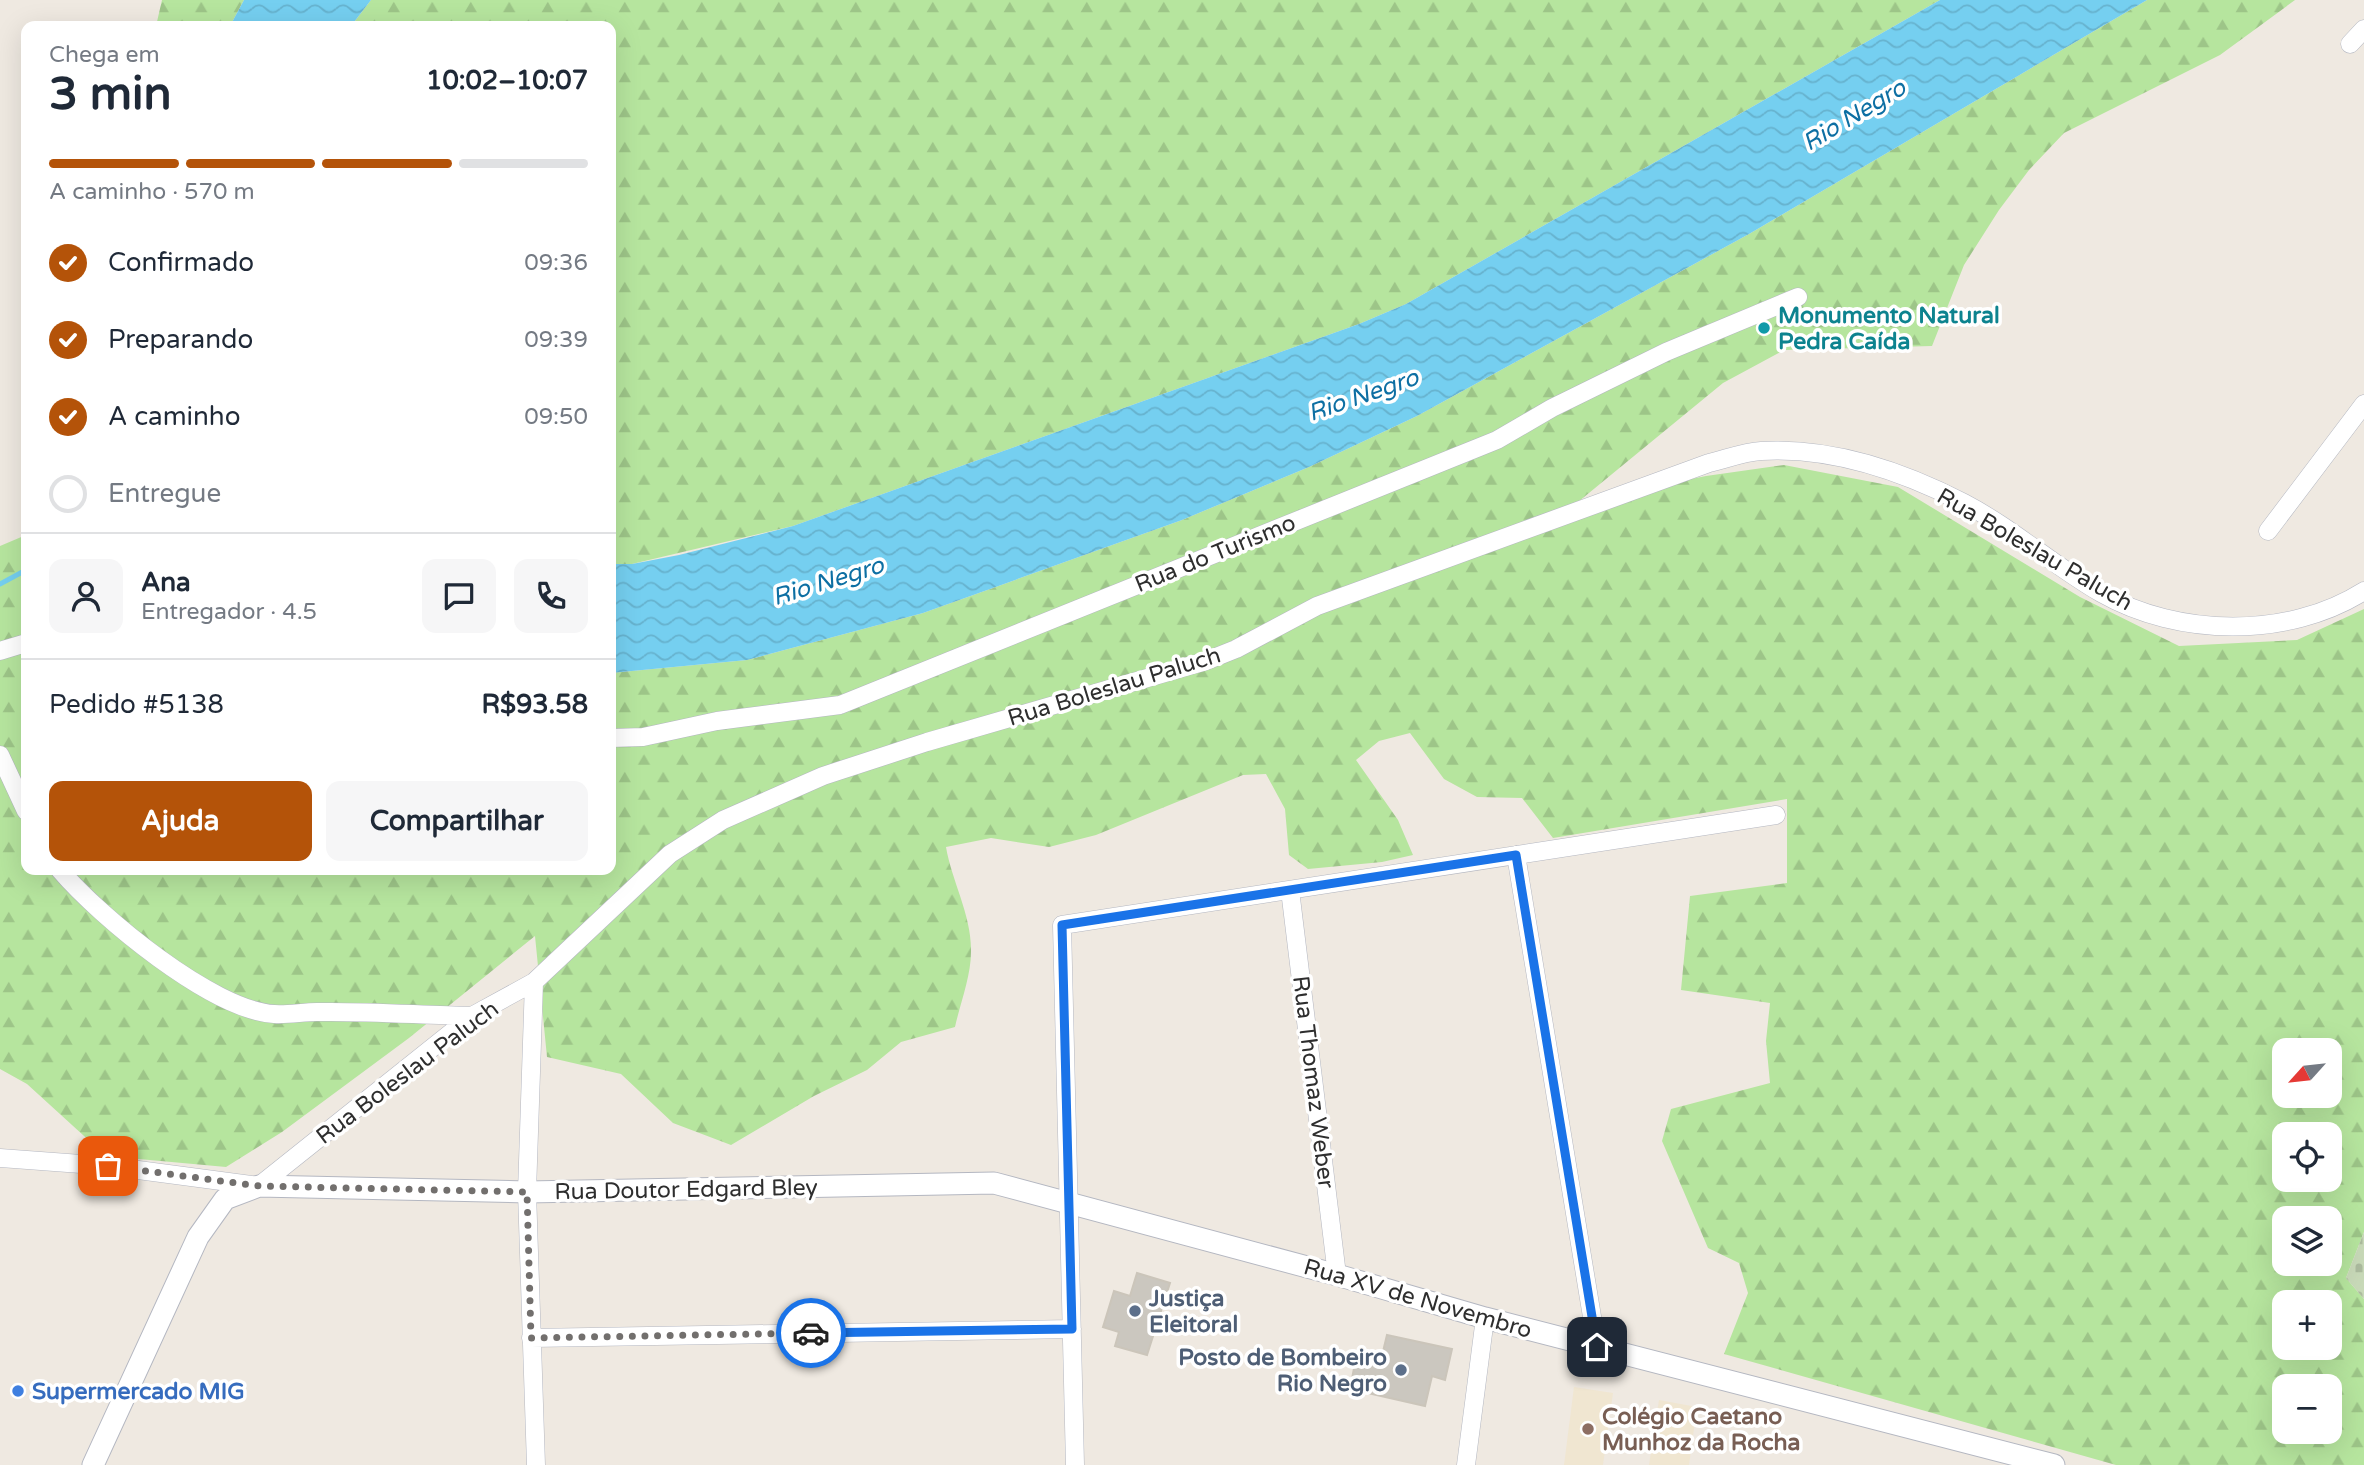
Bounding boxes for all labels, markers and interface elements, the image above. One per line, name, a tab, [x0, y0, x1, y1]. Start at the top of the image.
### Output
text: Chega em	[49, 41, 160, 69]
text: 10:02–10:07	[426, 65, 588, 96]
text: 3 min	[49, 67, 172, 122]
water label: Rio Negro	[1798, 73, 1912, 157]
text: A caminho · 570 m	[49, 178, 255, 206]
icon: check	[49, 244, 87, 282]
text: Confirmado	[108, 247, 254, 278]
text: 09:36	[524, 249, 588, 277]
place label: Monumento Natural Pedra Caída	[1778, 302, 2000, 356]
marker: Monumento Natural Pedra Caída	[1756, 320, 1772, 336]
icon: check	[49, 321, 87, 359]
text: Preparando	[108, 324, 253, 355]
text: 09:39	[524, 326, 588, 354]
water label: Rio Negro	[1304, 363, 1424, 428]
icon: check	[49, 398, 87, 436]
text: A caminho	[108, 401, 240, 432]
text: 09:50	[524, 403, 588, 431]
text: Entregue	[108, 478, 221, 509]
street label: Rua Boleslau Paluch	[1932, 482, 2137, 617]
street label: Rua do Turismo	[1131, 509, 1300, 599]
water label: Rio Negro	[769, 550, 889, 612]
button: person	[49, 559, 123, 633]
button: chat	[422, 559, 496, 633]
button: phone	[514, 559, 588, 633]
text: Ana	[141, 567, 191, 598]
text: Entregador · 4.5	[141, 598, 317, 626]
street label: Rua Boleslau Paluch	[1004, 641, 1224, 733]
text: Pedido #5138	[49, 689, 224, 720]
text: R$93.58	[481, 689, 588, 720]
button: Ajuda	[49, 781, 312, 861]
button: Compartilhar	[326, 781, 588, 861]
street label: Rua Thomaz Weber	[1286, 974, 1340, 1190]
street label: Rua Boleslau Paluch	[311, 995, 504, 1151]
north arrow	[2272, 1038, 2342, 1108]
map controls	[2272, 1038, 2342, 1444]
button: locate	[2272, 1122, 2342, 1192]
pin	[78, 1136, 138, 1196]
icon: bag	[89, 1147, 127, 1185]
street label: Rua Doutor Edgard Bley	[554, 1174, 818, 1206]
button: layers	[2272, 1206, 2342, 1276]
street label: Rua XV de Novembro	[1300, 1253, 1535, 1345]
place label: Justiça Eleitoral	[1148, 1285, 1238, 1339]
button: +	[2272, 1290, 2342, 1360]
courier	[776, 1298, 846, 1368]
marker: Justiça Eleitoral	[1127, 1303, 1143, 1319]
icon: car	[792, 1314, 830, 1352]
pin	[1567, 1317, 1627, 1377]
icon: home	[1578, 1328, 1616, 1366]
place label: Posto de Bombeiro Rio Negro	[1178, 1344, 1387, 1398]
marker: Posto de Bombeiro Rio Negro	[1393, 1362, 1409, 1378]
button: −	[2272, 1374, 2342, 1444]
place label: Supermercado MIG	[32, 1378, 245, 1406]
marker: Supermercado MIG	[10, 1383, 26, 1399]
place label: Colégio Caetano Munhoz da Rocha	[1602, 1403, 1800, 1457]
marker: Colégio Caetano Munhoz da Rocha	[1580, 1421, 1596, 1437]

